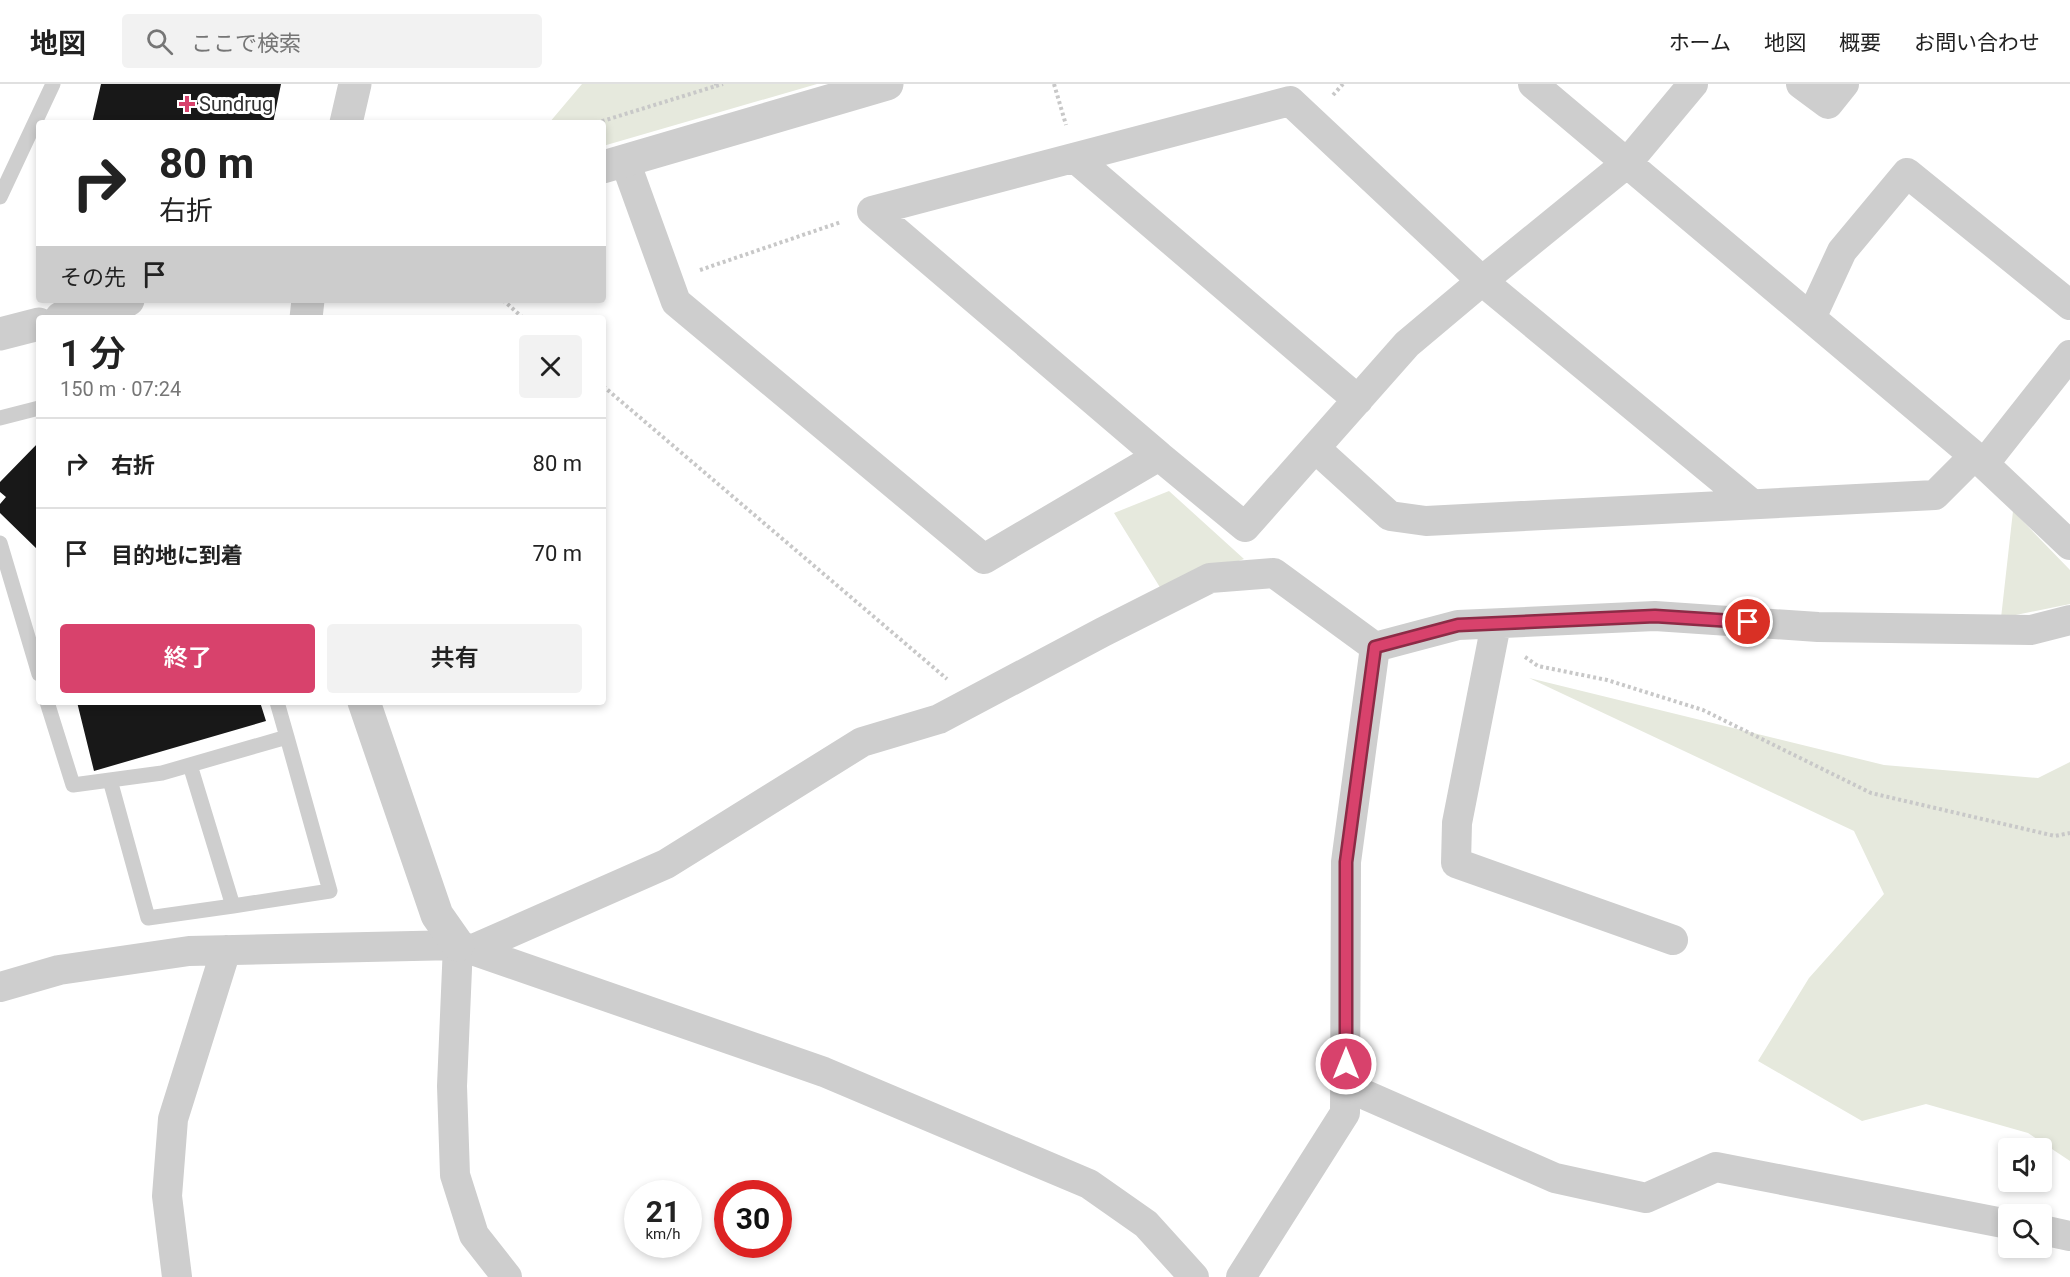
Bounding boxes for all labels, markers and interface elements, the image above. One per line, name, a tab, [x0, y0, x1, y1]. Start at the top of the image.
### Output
search box	[122, 14, 542, 68]
icon: search	[143, 25, 176, 58]
text: 地図	[30, 27, 86, 60]
text: ここで検索	[191, 31, 301, 56]
text: ホーム	[1669, 31, 1731, 55]
text: 地図	[1764, 31, 1806, 55]
text: 概要	[1839, 31, 1881, 55]
text: お問い合わせ	[1914, 31, 2040, 55]
place label: Sundrug	[199, 92, 273, 116]
marker: Sundrug	[180, 97, 194, 111]
text: 80 m	[159, 139, 254, 188]
icon: right	[60, 144, 138, 222]
text: 右折	[159, 195, 213, 227]
icon: arrive	[138, 258, 171, 291]
text: その先	[60, 265, 126, 290]
text: 1 分	[60, 333, 126, 375]
button: close	[519, 335, 582, 398]
text: 150 m · 07:24	[60, 377, 181, 401]
icon: right	[60, 447, 93, 480]
text: 80 m	[533, 451, 582, 476]
text: 右折	[111, 453, 155, 478]
icon: arrive	[60, 537, 93, 570]
text: 70 m	[533, 541, 582, 566]
text: 目的地に到着	[111, 543, 243, 568]
pin	[1722, 596, 1773, 647]
icon: arrive	[1731, 605, 1764, 638]
button: 終了	[60, 624, 315, 693]
button: 共有	[327, 624, 582, 693]
position arrow	[1314, 1032, 1378, 1096]
map controls	[1998, 1138, 2052, 1258]
button: sound	[1998, 1138, 2052, 1192]
speed limit sign: 30	[714, 1180, 792, 1258]
text: 21	[646, 1194, 680, 1229]
button: search	[1998, 1204, 2052, 1258]
text: km/h	[645, 1225, 681, 1243]

